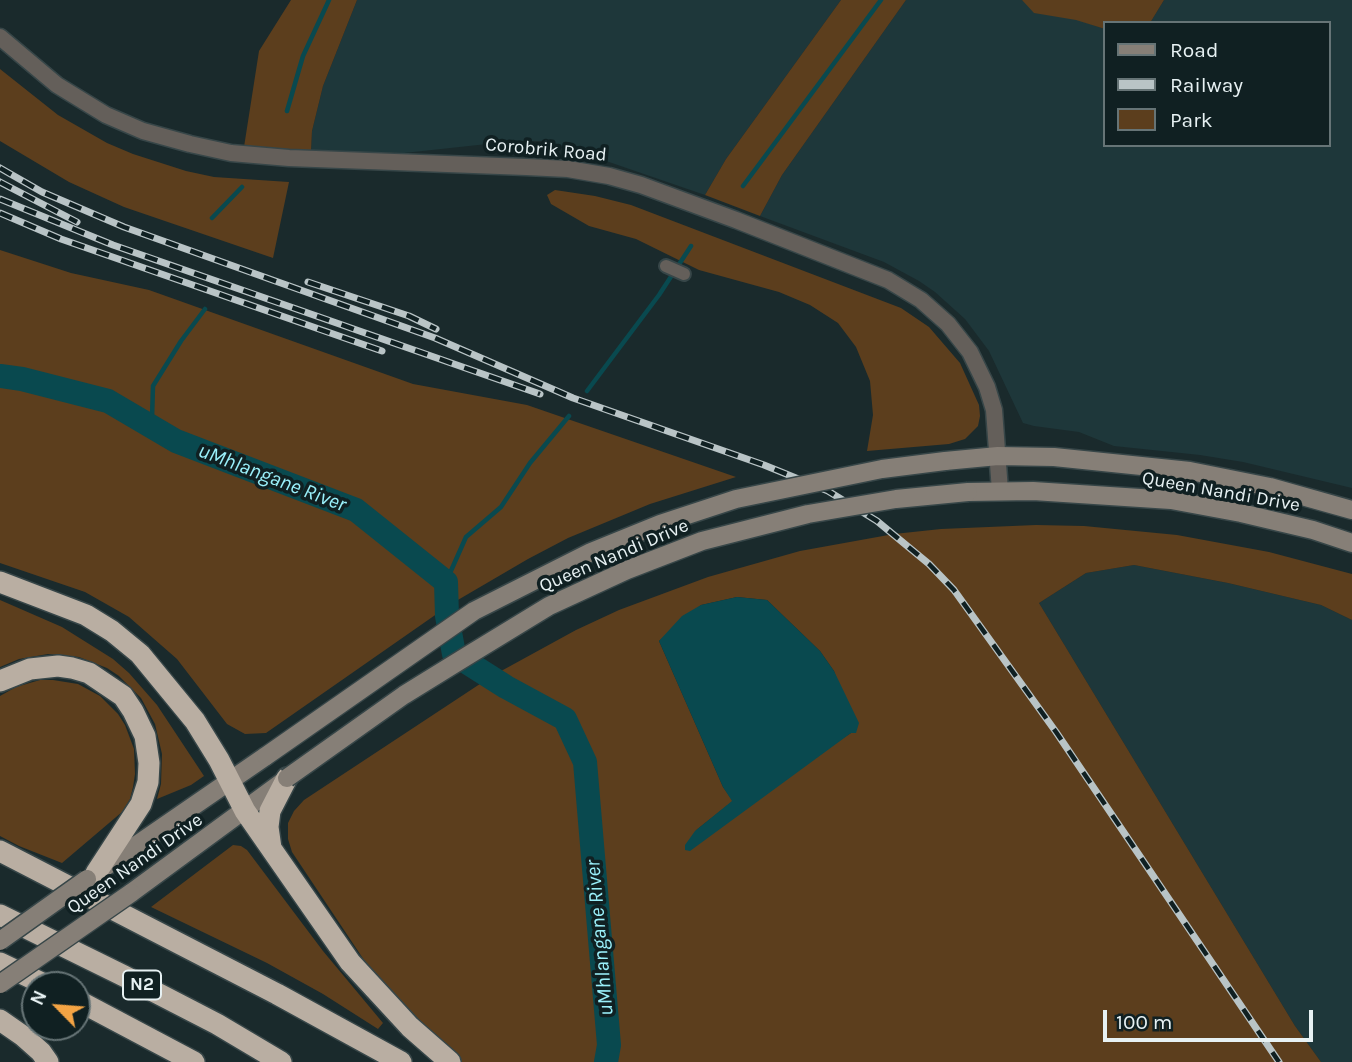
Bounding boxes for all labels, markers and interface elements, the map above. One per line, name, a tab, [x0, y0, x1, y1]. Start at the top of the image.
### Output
legend	[1104, 21, 1331, 147]
text: Road	[1170, 38, 1218, 62]
text: Railway	[1170, 73, 1243, 97]
text: Park	[1170, 108, 1213, 132]
street label: Corobrik Road	[484, 133, 608, 167]
water label: uMhlangane River	[194, 438, 350, 518]
street label: Queen Nandi Drive	[1140, 467, 1302, 517]
street label: Queen Nandi Drive	[536, 514, 692, 598]
street label: Queen Nandi Drive	[63, 809, 207, 919]
water label: uMhlangane River	[581, 859, 619, 1017]
road number: N2	[123, 970, 161, 1000]
north arrow	[21, 971, 91, 1041]
text: N	[26, 987, 52, 1009]
scale bar	[1107, 996, 1317, 1040]
text: 100 m	[1116, 1010, 1173, 1034]

